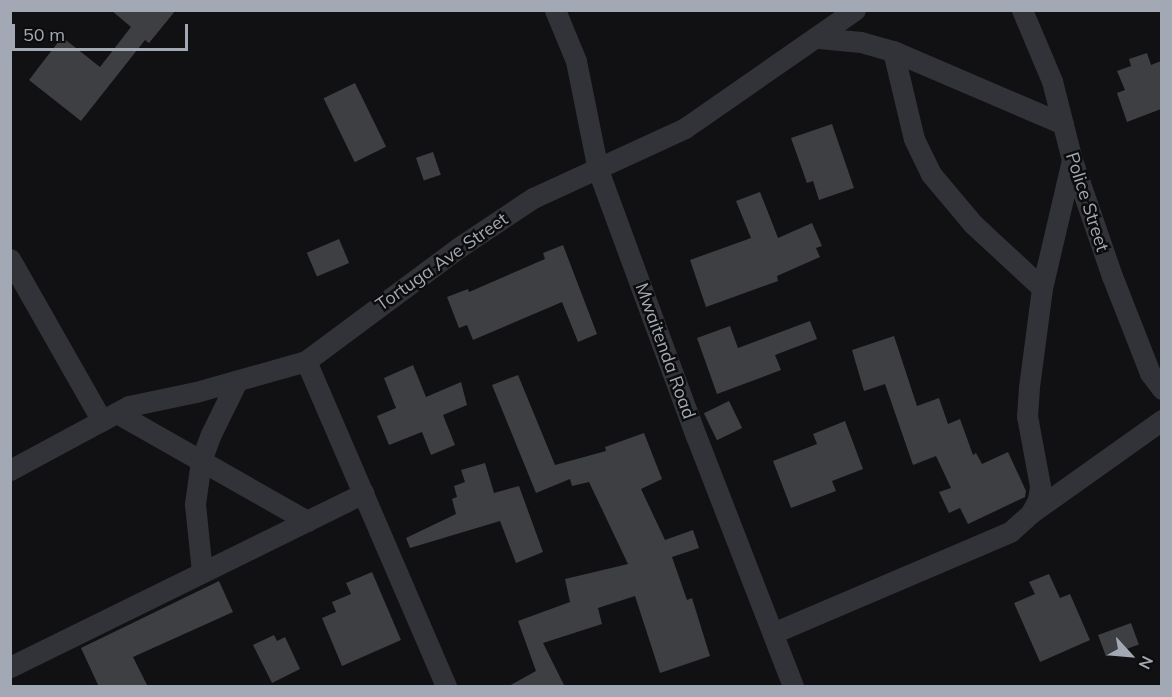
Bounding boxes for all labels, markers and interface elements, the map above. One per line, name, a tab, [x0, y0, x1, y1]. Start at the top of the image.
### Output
scale bar	[15, 12, 190, 50]
text: 50 m	[23, 23, 65, 46]
street label: Police Street	[1061, 150, 1113, 254]
street label: Tortuga Ave Street	[372, 208, 512, 316]
street label: Mwaitenda Road	[630, 280, 700, 422]
north arrow	[1100, 625, 1160, 685]
text: N	[1135, 653, 1158, 673]

